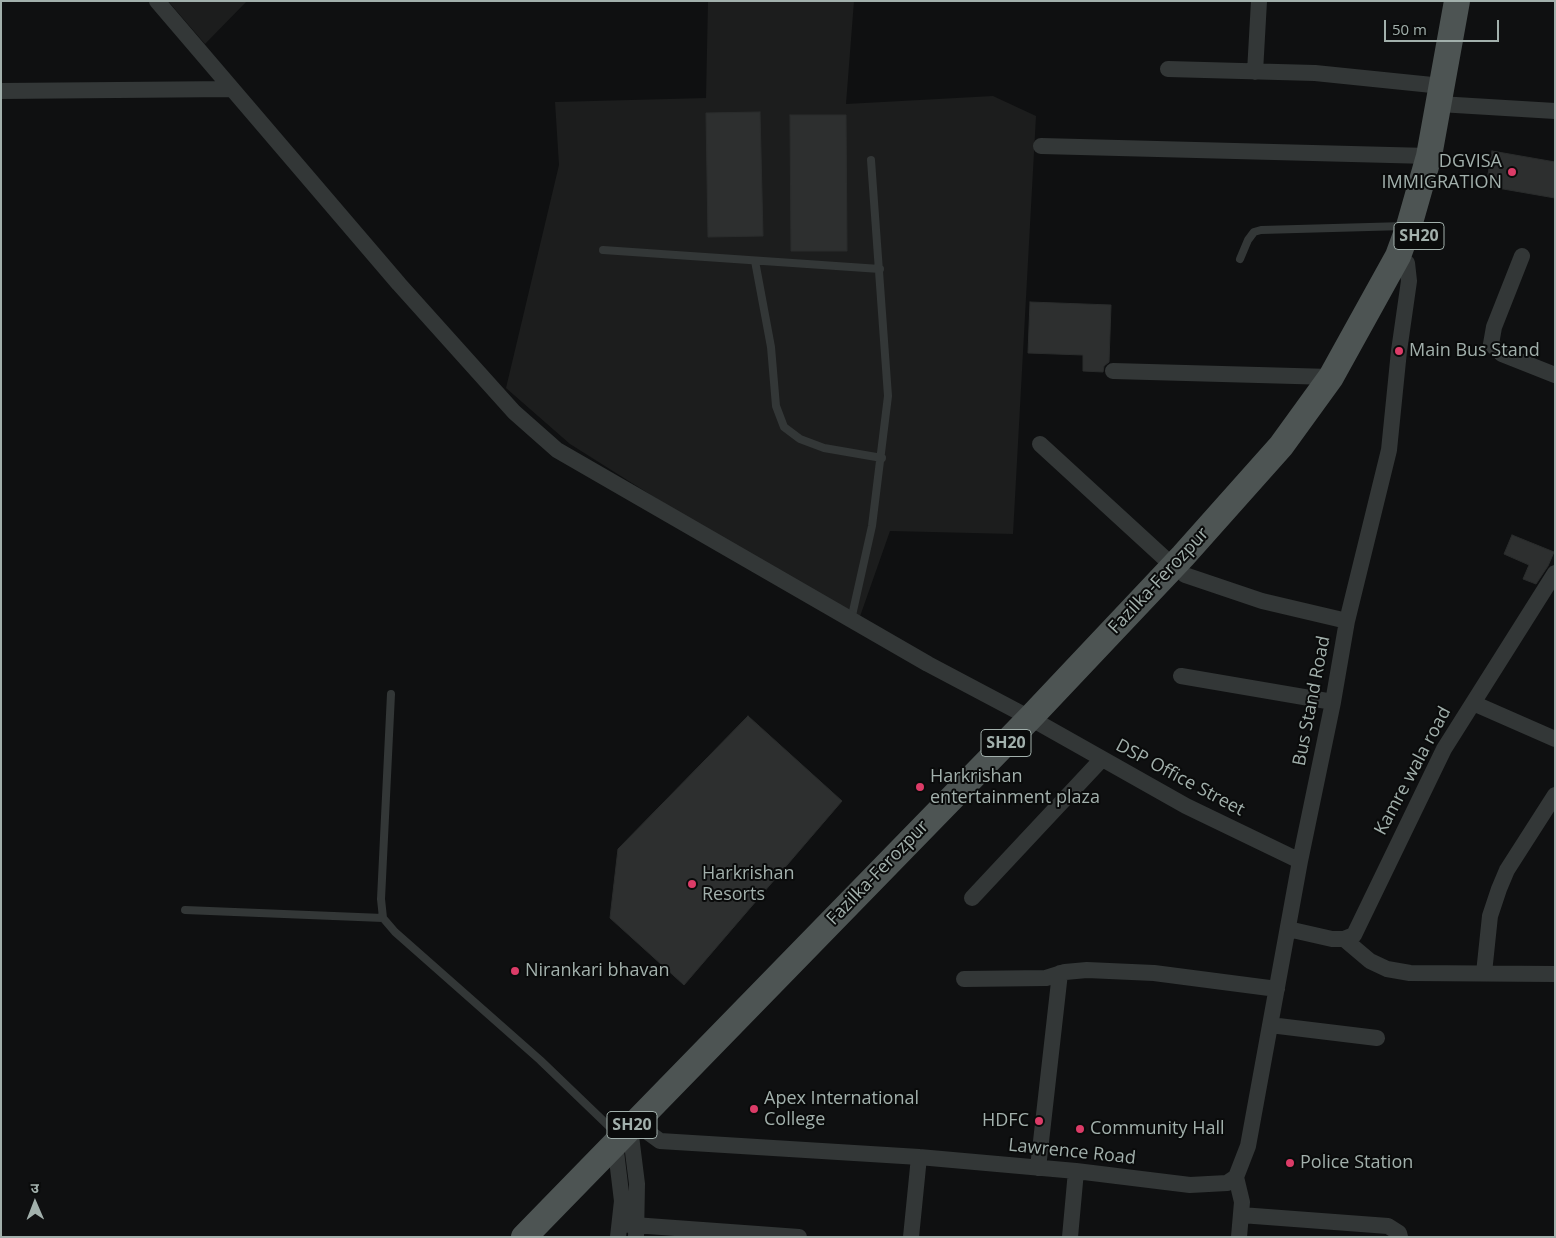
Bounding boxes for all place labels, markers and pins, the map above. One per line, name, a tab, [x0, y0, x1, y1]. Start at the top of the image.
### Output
place label: DGVISA IMMIGRATION	[1381, 151, 1502, 193]
marker: DGVISA IMMIGRATION	[1506, 166, 1518, 178]
place label: Main Bus Stand	[1409, 340, 1540, 362]
marker: Main Bus Stand	[1393, 345, 1405, 357]
place label: Harkrishan entertainment plaza	[930, 766, 1100, 809]
marker: Harkrishan entertainment plaza	[914, 781, 926, 793]
place label: Harkrishan Resorts	[702, 863, 795, 906]
marker: Harkrishan Resorts	[686, 878, 698, 890]
place label: Nirankari bhavan	[525, 960, 670, 982]
marker: Nirankari bhavan	[509, 965, 521, 977]
place label: Apex International College	[764, 1088, 919, 1130]
marker: Apex International College	[748, 1103, 760, 1115]
place label: HDFC	[982, 1110, 1029, 1132]
marker: HDFC	[1033, 1115, 1045, 1127]
place label: Community Hall	[1090, 1118, 1225, 1140]
marker: Community Hall	[1074, 1123, 1086, 1135]
place label: Police Station	[1300, 1152, 1413, 1174]
marker: Police Station	[1284, 1157, 1296, 1169]

